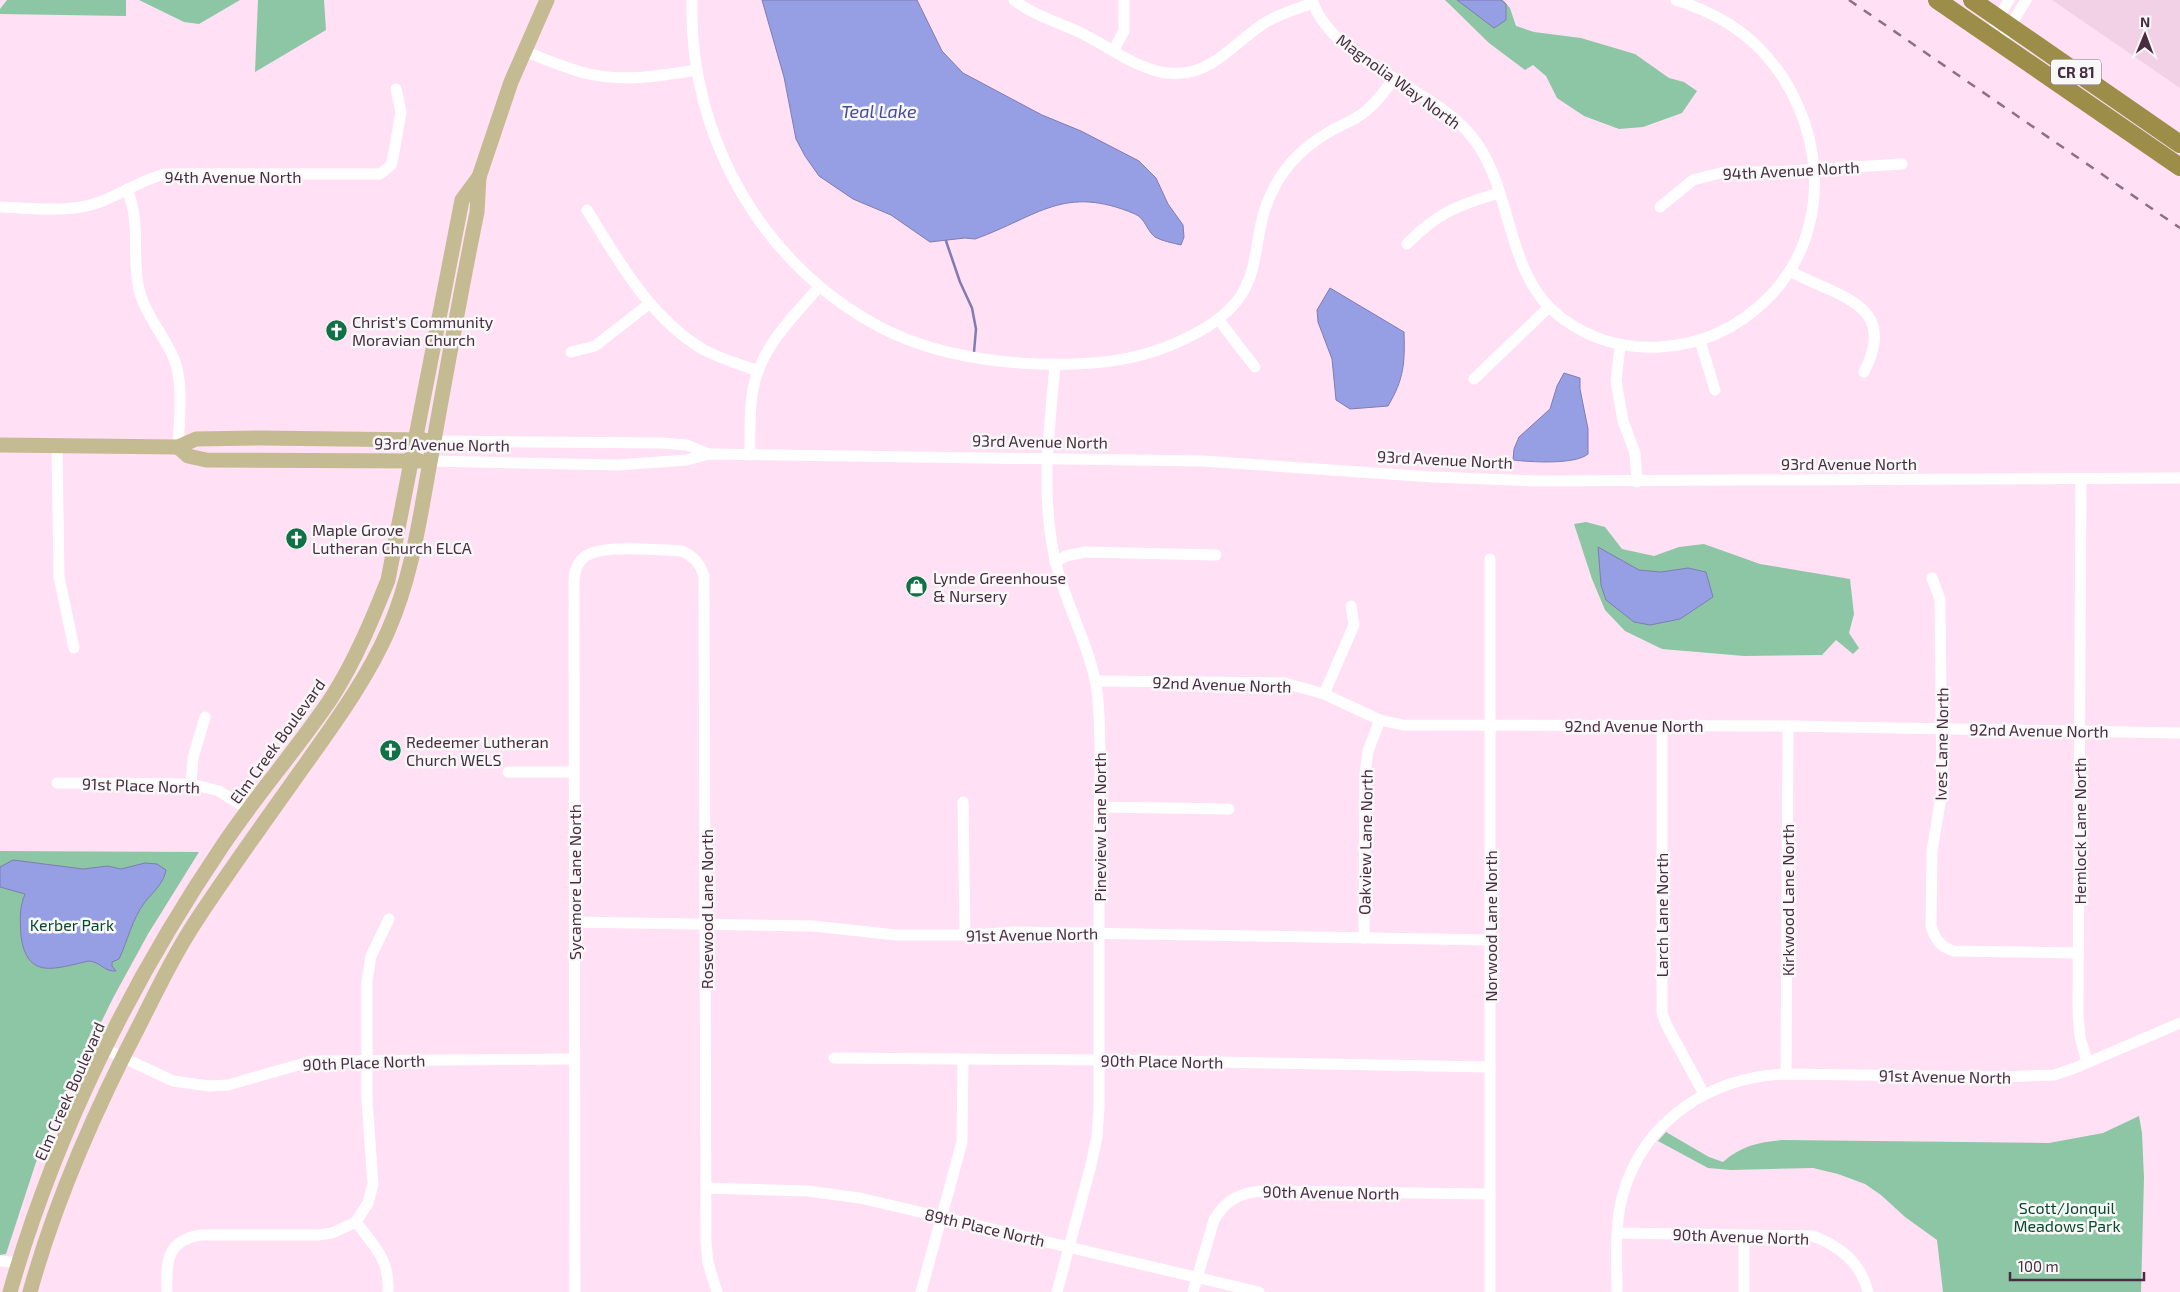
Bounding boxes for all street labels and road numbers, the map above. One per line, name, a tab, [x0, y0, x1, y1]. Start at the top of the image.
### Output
street label: Magnolia Way North	[1333, 30, 1465, 132]
road number: CR 81	[2051, 60, 2101, 84]
street label: 94th Avenue North	[1722, 157, 1860, 183]
street label: 94th Avenue North	[165, 167, 301, 186]
street label: 93rd Avenue North	[972, 430, 1108, 452]
street label: 93rd Avenue North	[374, 433, 510, 455]
street label: 93rd Avenue North	[1377, 446, 1513, 472]
street label: 93rd Avenue North	[1781, 454, 1917, 473]
street label: 92nd Avenue North	[1152, 672, 1292, 696]
street label: Elm Creek Boulevard	[225, 675, 329, 807]
street label: Ives Lane North	[1931, 687, 1951, 801]
street label: 92nd Avenue North	[1564, 716, 1704, 735]
street label: 92nd Avenue North	[1969, 719, 2109, 741]
street label: Pineview Lane North	[1090, 752, 1109, 902]
street label: Hemlock Lane North	[2070, 757, 2089, 905]
street label: Oakview Lane North	[1354, 769, 1376, 915]
street label: 91st Place North	[82, 773, 200, 797]
street label: Sycamore Lane North	[565, 804, 584, 960]
street label: Kirkwood Lane North	[1778, 824, 1797, 976]
street label: Rosewood Lane North	[697, 829, 716, 989]
street label: Norwood Lane North	[1481, 850, 1500, 1002]
street label: Larch Lane North	[1652, 853, 1671, 977]
street label: 91st Avenue North	[966, 923, 1098, 945]
street label: Elm Creek Boulevard	[30, 1019, 108, 1163]
street label: 90th Place North	[302, 1050, 426, 1074]
street label: 90th Place North	[1100, 1050, 1224, 1072]
street label: 91st Avenue North	[1879, 1065, 2011, 1087]
street label: 90th Avenue North	[1262, 1181, 1400, 1203]
street label: 89th Place North	[923, 1204, 1047, 1250]
street label: 90th Avenue North	[1672, 1224, 1810, 1248]

